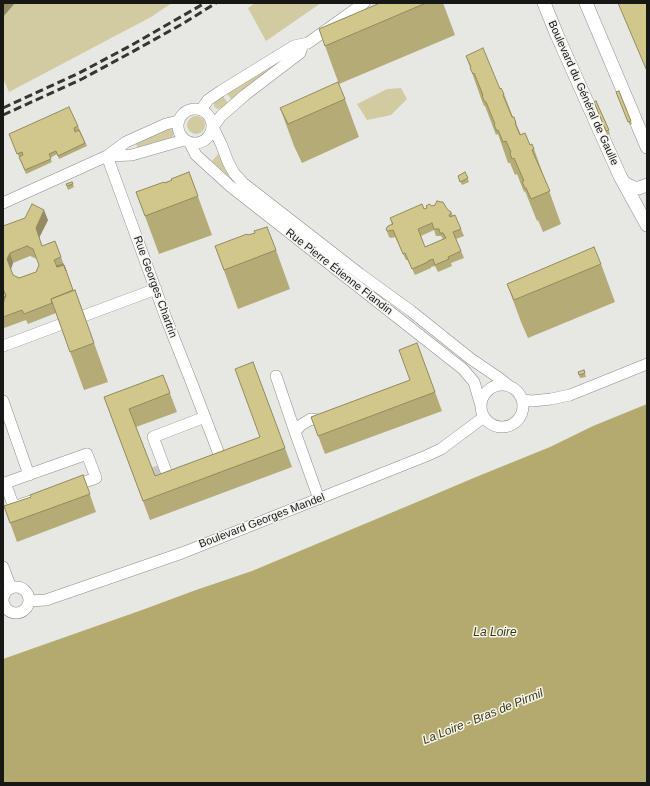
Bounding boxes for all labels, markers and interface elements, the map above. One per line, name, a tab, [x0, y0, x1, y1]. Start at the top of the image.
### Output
street label: Boulevard du Général de Gaulle	[545, 19, 621, 167]
street label: Rue Pierre Étienne Flandin	[283, 226, 395, 318]
street label: Rue Georges Chartrin	[130, 234, 180, 340]
street label: Boulevard Georges Mandel	[197, 491, 327, 551]
water label: La Loire	[473, 626, 517, 640]
water label: La Loire - Bras de Pirmil	[421, 686, 545, 748]

